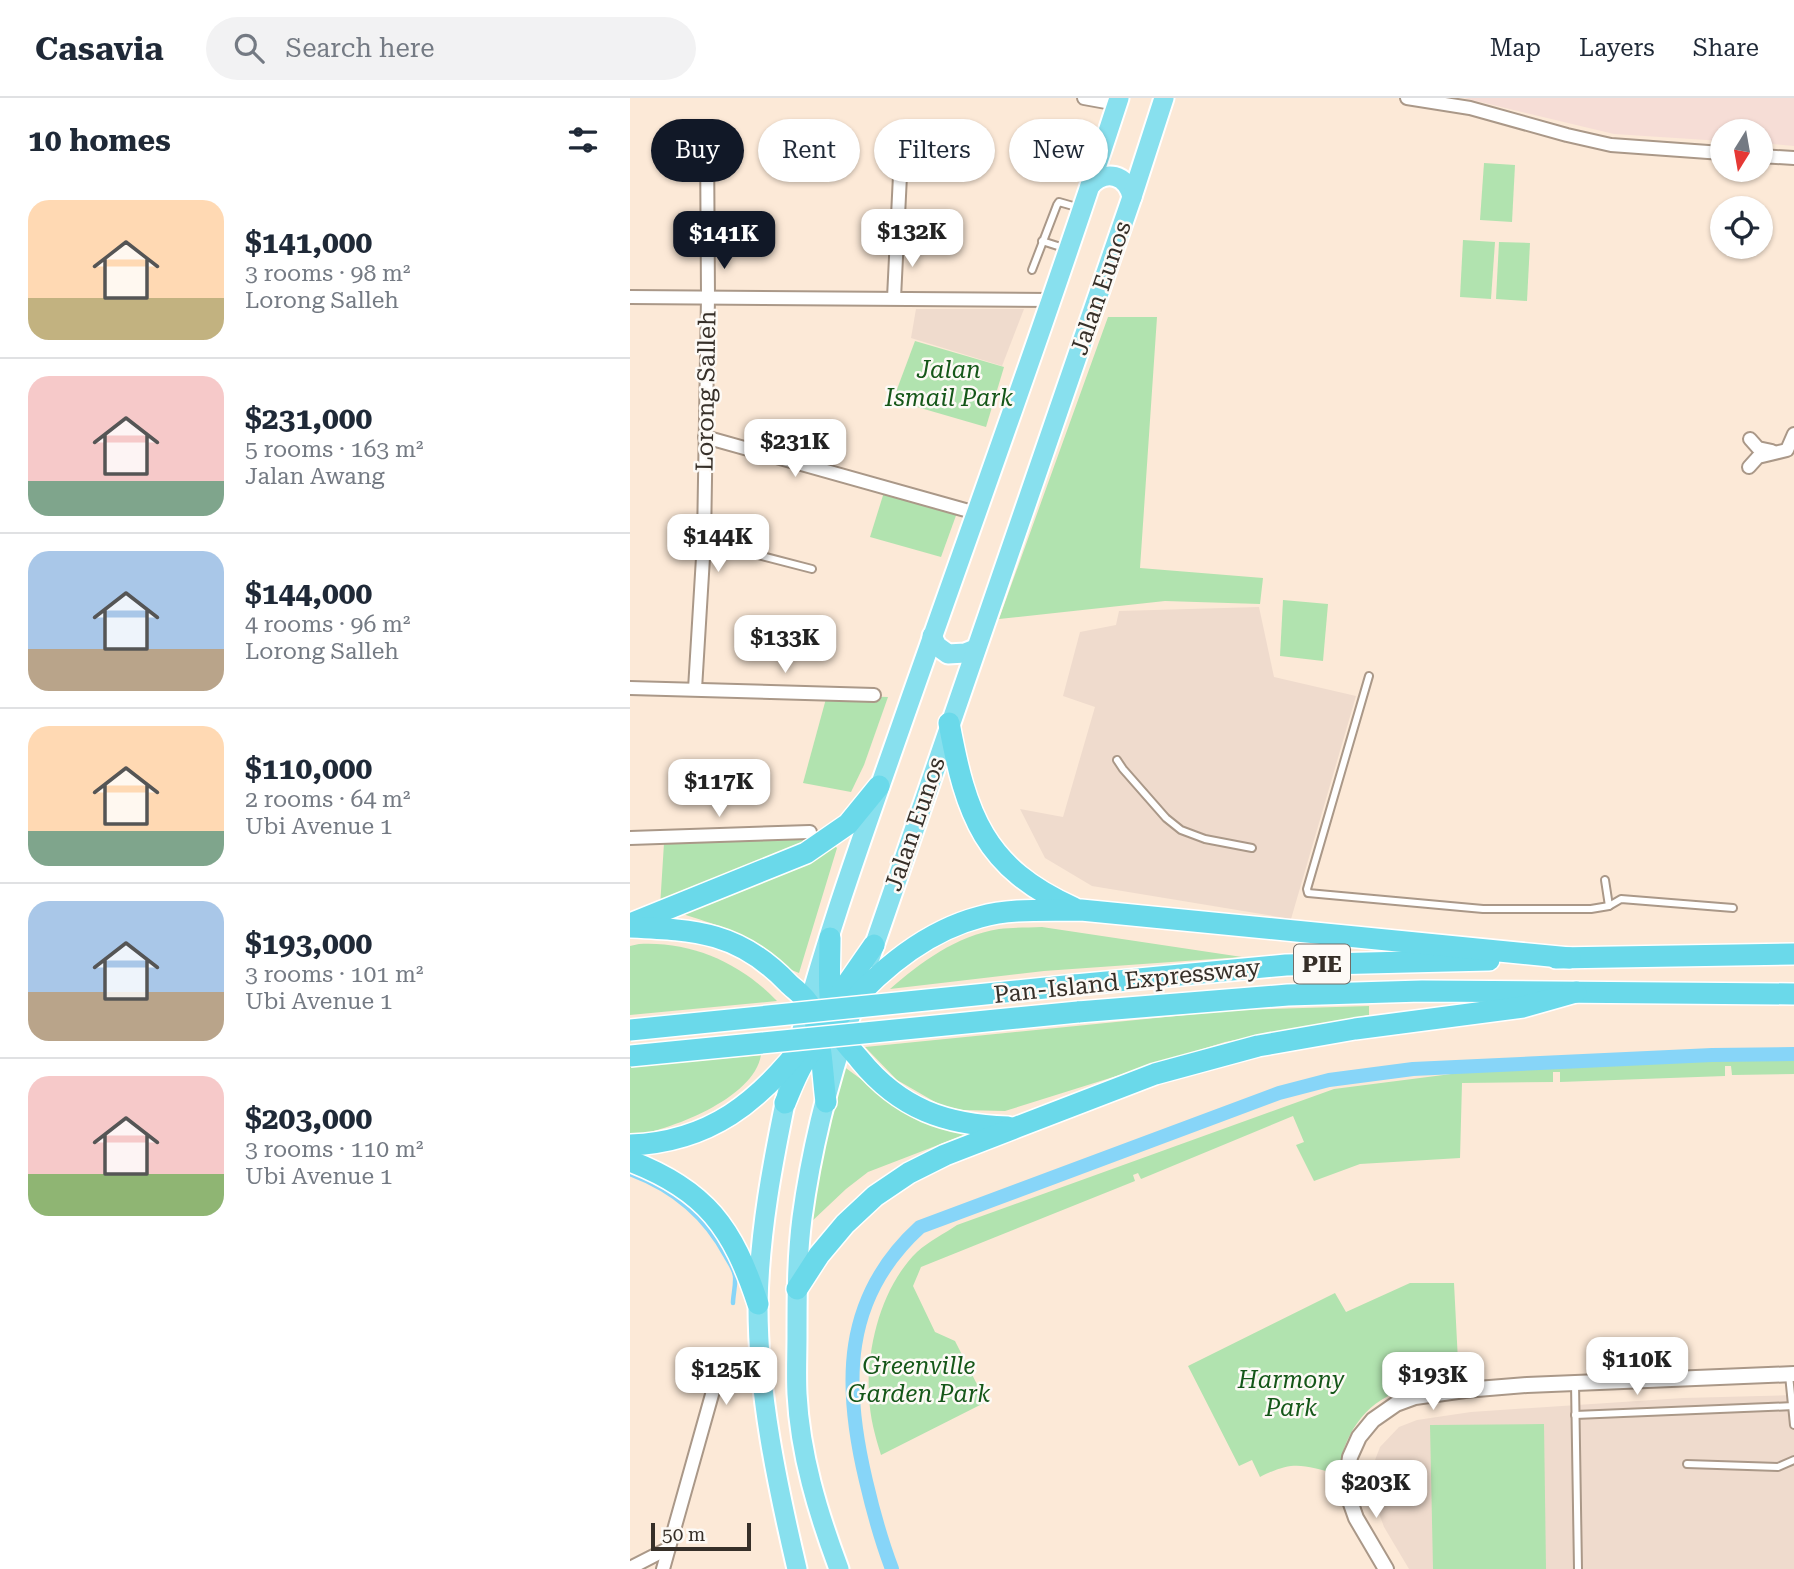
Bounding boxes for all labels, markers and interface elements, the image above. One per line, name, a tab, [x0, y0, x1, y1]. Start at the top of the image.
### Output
search box	[206, 17, 696, 80]
text: Casavia	[35, 29, 164, 68]
icon: search	[230, 29, 268, 67]
text: Search here	[286, 33, 434, 63]
text: Map	[1490, 34, 1541, 62]
text: Layers	[1579, 34, 1655, 62]
text: Share	[1693, 34, 1759, 62]
chip: Buy	[651, 119, 744, 182]
chip: Rent	[758, 119, 860, 182]
chip: Filters	[874, 119, 995, 182]
chip: New	[1009, 119, 1108, 182]
north arrow	[1710, 119, 1773, 182]
map controls	[1710, 119, 1773, 259]
icon: filters	[564, 121, 602, 159]
text: 10 homes	[28, 123, 171, 158]
button: locate	[1710, 196, 1773, 259]
pin: $132K	[863, 209, 961, 269]
pin: $141K	[675, 212, 773, 271]
street label: Jalan Eunos	[1065, 217, 1137, 359]
text: $132K	[877, 218, 947, 245]
text: $141K	[689, 220, 759, 247]
text: $141,000	[245, 225, 372, 260]
icon: home	[84, 228, 168, 312]
text: 3 rooms · 98 m²	[245, 260, 411, 287]
text: Lorong Salleh	[245, 287, 399, 314]
street label: Lorong Salleh	[691, 310, 721, 472]
park label: Jalan Ismail Park	[884, 356, 1013, 412]
text: $231,000	[245, 401, 372, 436]
icon: home	[84, 404, 168, 488]
pin: $231K	[746, 420, 844, 479]
text: $231K	[760, 428, 830, 455]
text: 5 rooms · 163 m²	[245, 436, 423, 463]
text: Jalan Awang	[245, 463, 385, 490]
pin: $144K	[669, 514, 767, 574]
text: $144K	[683, 523, 753, 550]
text: $144,000	[245, 576, 372, 611]
icon: home	[84, 579, 168, 663]
text: 4 rooms · 96 m²	[245, 611, 411, 638]
pin: $133K	[736, 616, 834, 675]
text: $133K	[750, 624, 820, 651]
text: Lorong Salleh	[245, 638, 399, 665]
text: $110,000	[245, 751, 372, 786]
street label: Jalan Eunos	[879, 753, 951, 895]
icon: home	[84, 754, 168, 838]
pin: $117K	[670, 760, 768, 819]
text: $117K	[684, 768, 754, 795]
text: 2 rooms · 64 m²	[245, 786, 411, 813]
text: Ubi Avenue 1	[245, 813, 393, 840]
text: $193,000	[245, 926, 372, 961]
icon: home	[84, 929, 168, 1013]
road number: PIE	[1294, 944, 1350, 984]
street label: Pan-Island Expressway	[992, 953, 1263, 1009]
text: 3 rooms · 101 m²	[245, 961, 423, 988]
text: Ubi Avenue 1	[245, 988, 393, 1015]
text: $203,000	[245, 1101, 372, 1136]
icon: home	[84, 1104, 168, 1188]
text: 3 rooms · 110 m²	[245, 1136, 423, 1163]
text: Ubi Avenue 1	[245, 1163, 393, 1190]
pin: $110K	[1588, 1338, 1686, 1397]
text: $110K	[1602, 1346, 1672, 1373]
pin: $125K	[677, 1348, 775, 1407]
park label: Greenville Garden Park	[848, 1352, 990, 1408]
pin: $193K	[1384, 1352, 1482, 1412]
text: $125K	[691, 1356, 761, 1383]
text: $193K	[1398, 1361, 1468, 1388]
park label: Harmony Park	[1237, 1366, 1345, 1422]
pin: $203K	[1327, 1460, 1425, 1520]
text: $203K	[1341, 1469, 1411, 1496]
scale bar	[651, 1520, 751, 1552]
text: 50 m	[662, 1523, 705, 1546]

